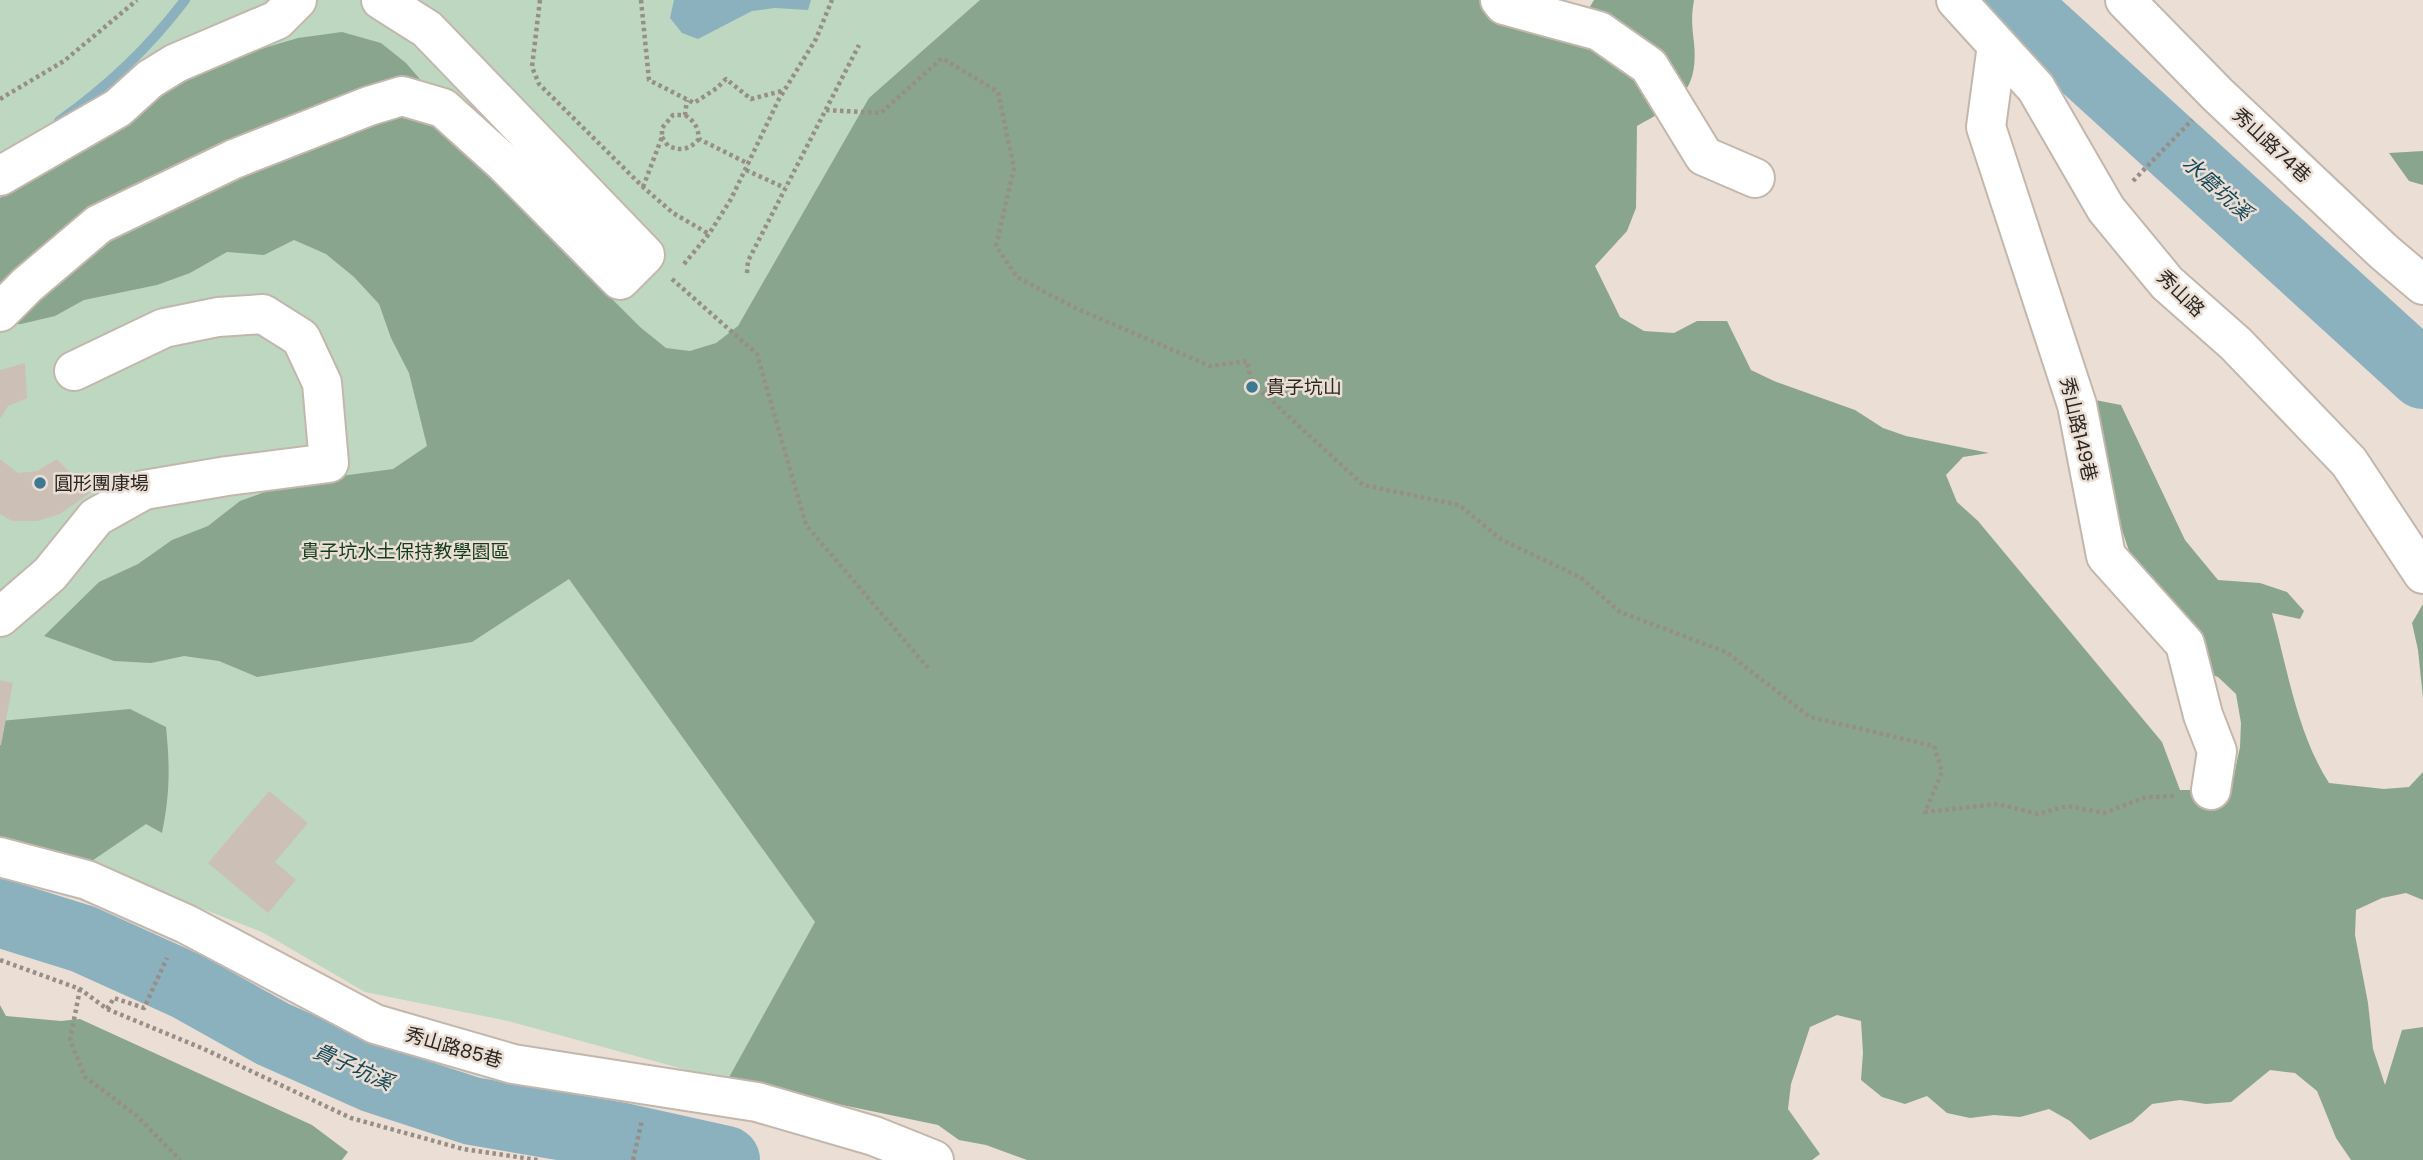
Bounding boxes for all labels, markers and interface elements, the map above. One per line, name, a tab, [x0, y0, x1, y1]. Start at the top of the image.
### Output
street label: 秀山路74巷	[2226, 102, 2317, 189]
water label: 水磨坑溪	[2176, 149, 2260, 229]
street label: 秀山路	[2151, 264, 2211, 323]
place label: 貴子坑山	[1266, 374, 1342, 401]
street label: 秀山路149巷	[2053, 374, 2104, 484]
marker: 貴子坑山	[1244, 379, 1260, 395]
place label: 圓形團康場	[54, 470, 149, 497]
marker: 圓形團康場	[32, 475, 48, 491]
park label: 貴子坑水土保持教學園區	[300, 538, 510, 565]
street label: 秀山路85巷	[402, 1021, 506, 1074]
water label: 貴子坑溪	[309, 1036, 400, 1098]

